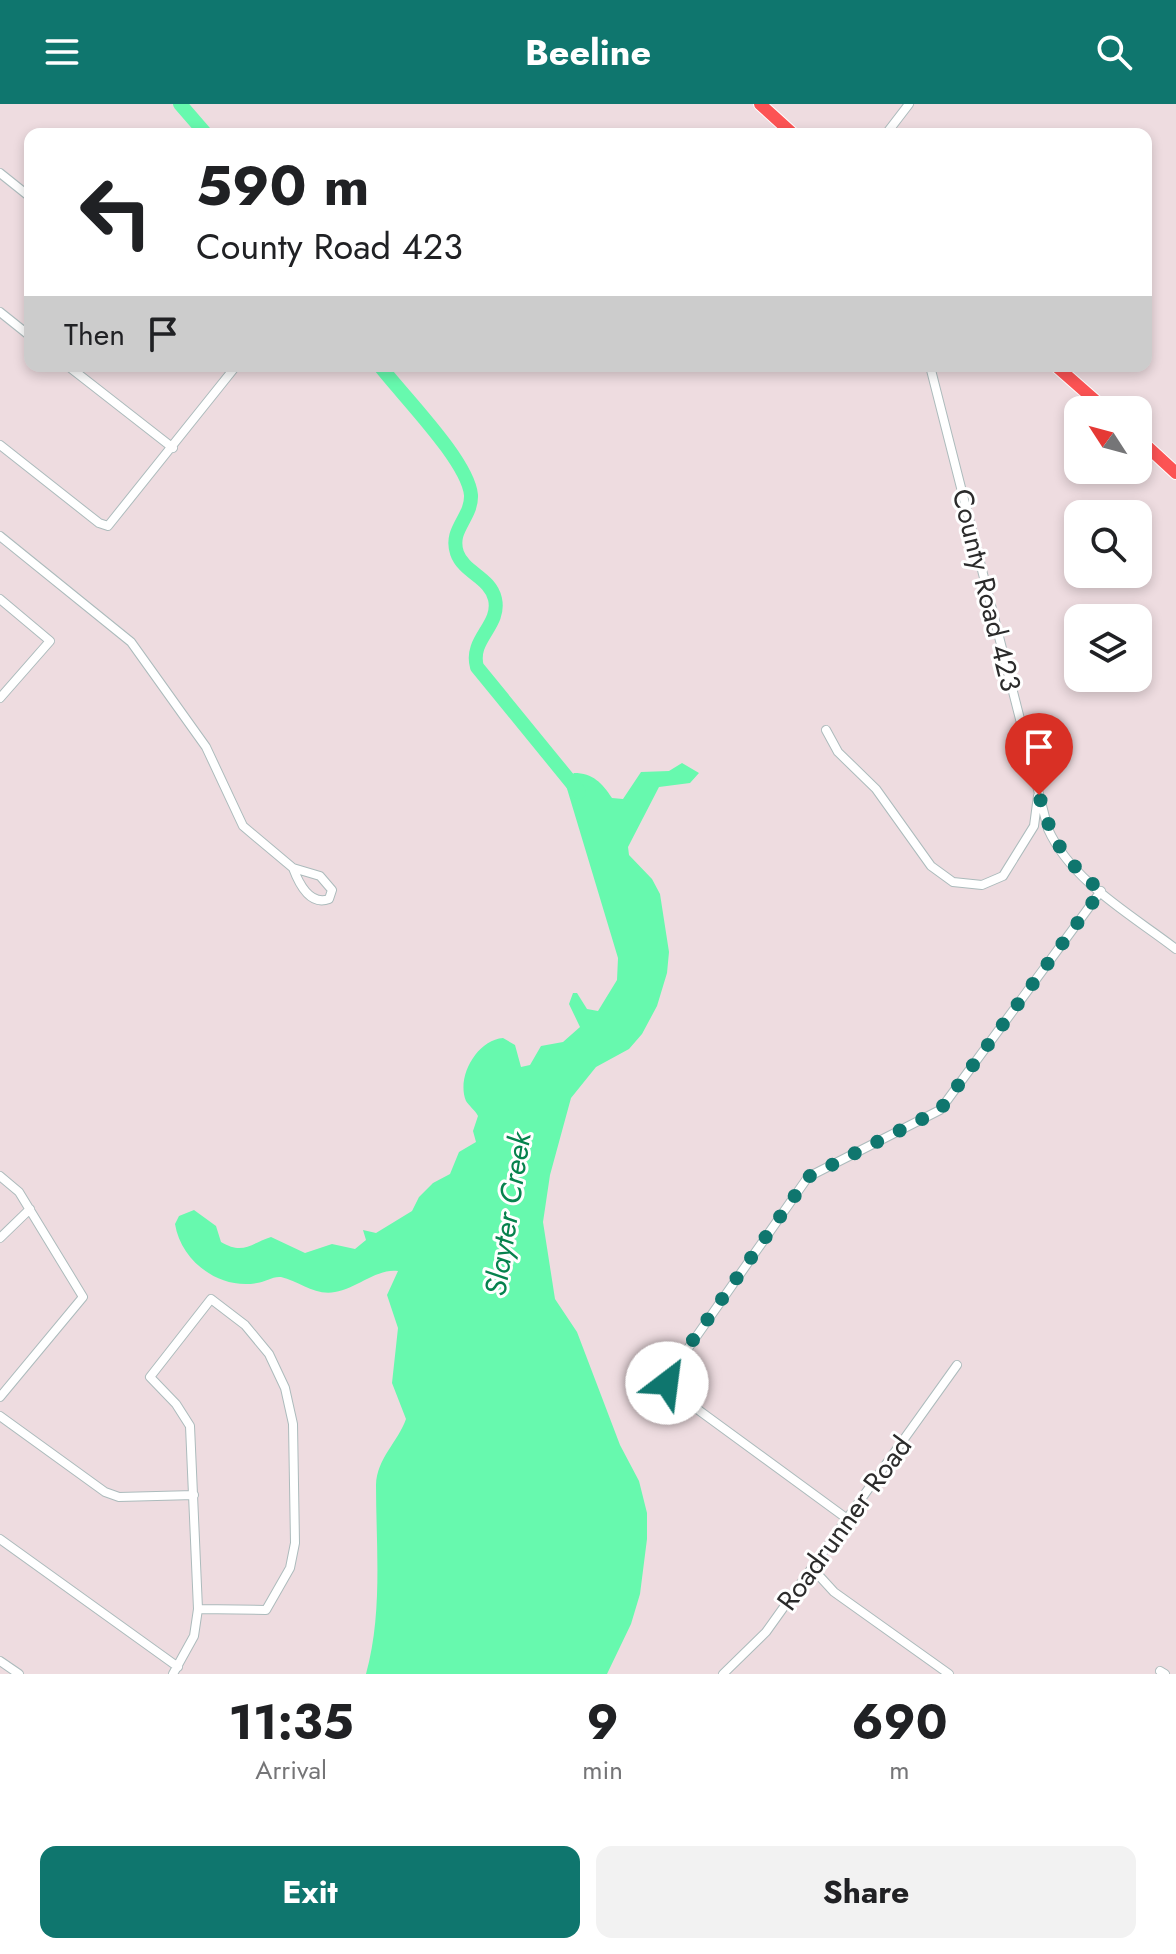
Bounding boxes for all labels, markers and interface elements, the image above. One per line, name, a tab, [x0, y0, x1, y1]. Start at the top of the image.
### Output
text: Beeline	[525, 26, 651, 78]
icon: menu	[40, 30, 84, 74]
icon: search	[1092, 30, 1136, 74]
text: 590 m	[196, 145, 369, 226]
icon: left	[64, 160, 168, 264]
text: County Road 423	[196, 220, 463, 272]
icon: arrive	[141, 312, 185, 356]
text: Then	[64, 313, 125, 356]
north arrow	[1064, 396, 1152, 484]
map controls	[1064, 396, 1152, 692]
street label: County Road 423	[942, 484, 1032, 696]
button: search	[1064, 500, 1152, 588]
button: layers	[1064, 604, 1152, 692]
pin	[1005, 713, 1073, 795]
icon: arrive	[1017, 725, 1061, 769]
water label: Slayter Creek	[473, 1128, 542, 1299]
position arrow	[625, 1341, 709, 1425]
street label: Roadrunner Road	[767, 1428, 922, 1619]
text: 11:35	[229, 1688, 354, 1757]
text: 9	[586, 1688, 619, 1757]
text: 690	[851, 1688, 947, 1757]
text: Arrival	[255, 1751, 327, 1789]
text: min	[582, 1751, 623, 1789]
text: m	[889, 1751, 910, 1789]
button: Exit	[40, 1846, 580, 1938]
button: Share	[596, 1846, 1136, 1938]

